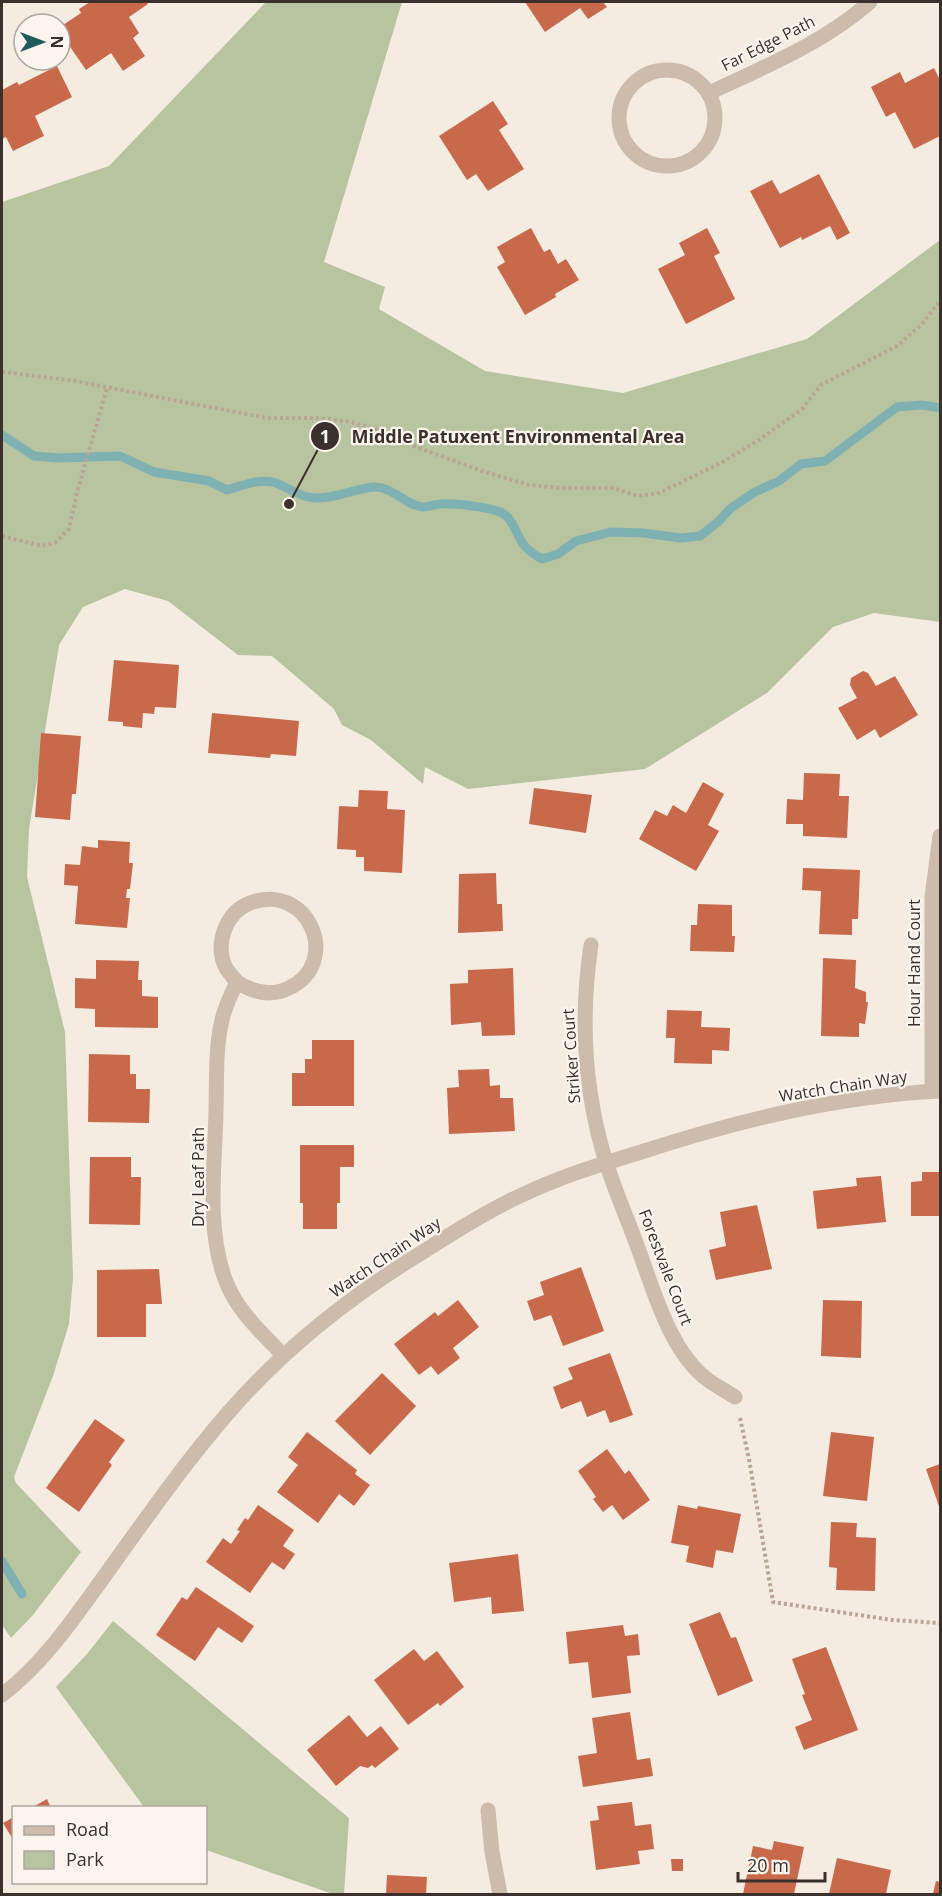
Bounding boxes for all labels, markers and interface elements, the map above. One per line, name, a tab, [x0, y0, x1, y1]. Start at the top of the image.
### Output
street label: Far Edge Path	[717, 10, 819, 76]
north arrow	[12, 12, 72, 72]
text: N	[46, 35, 68, 49]
callout: Middle Patuxent Environmental Area	[310, 418, 697, 454]
text: 1	[320, 424, 330, 448]
text: Middle Patuxent Environmental Area	[351, 424, 685, 448]
street label: Hour Hand Court	[903, 899, 925, 1027]
street label: Striker Court	[557, 1008, 585, 1104]
street label: Watch Chain Way	[777, 1065, 910, 1107]
street label: Dry Leaf Path	[187, 1127, 209, 1227]
street label: Forestvale Court	[634, 1206, 698, 1328]
street label: Watch Chain Way	[325, 1211, 446, 1302]
legend	[12, 1806, 207, 1884]
text: Road	[66, 1817, 109, 1841]
scale bar	[738, 1845, 825, 1883]
text: Park	[66, 1847, 104, 1871]
text: 20 m	[747, 1853, 789, 1877]

